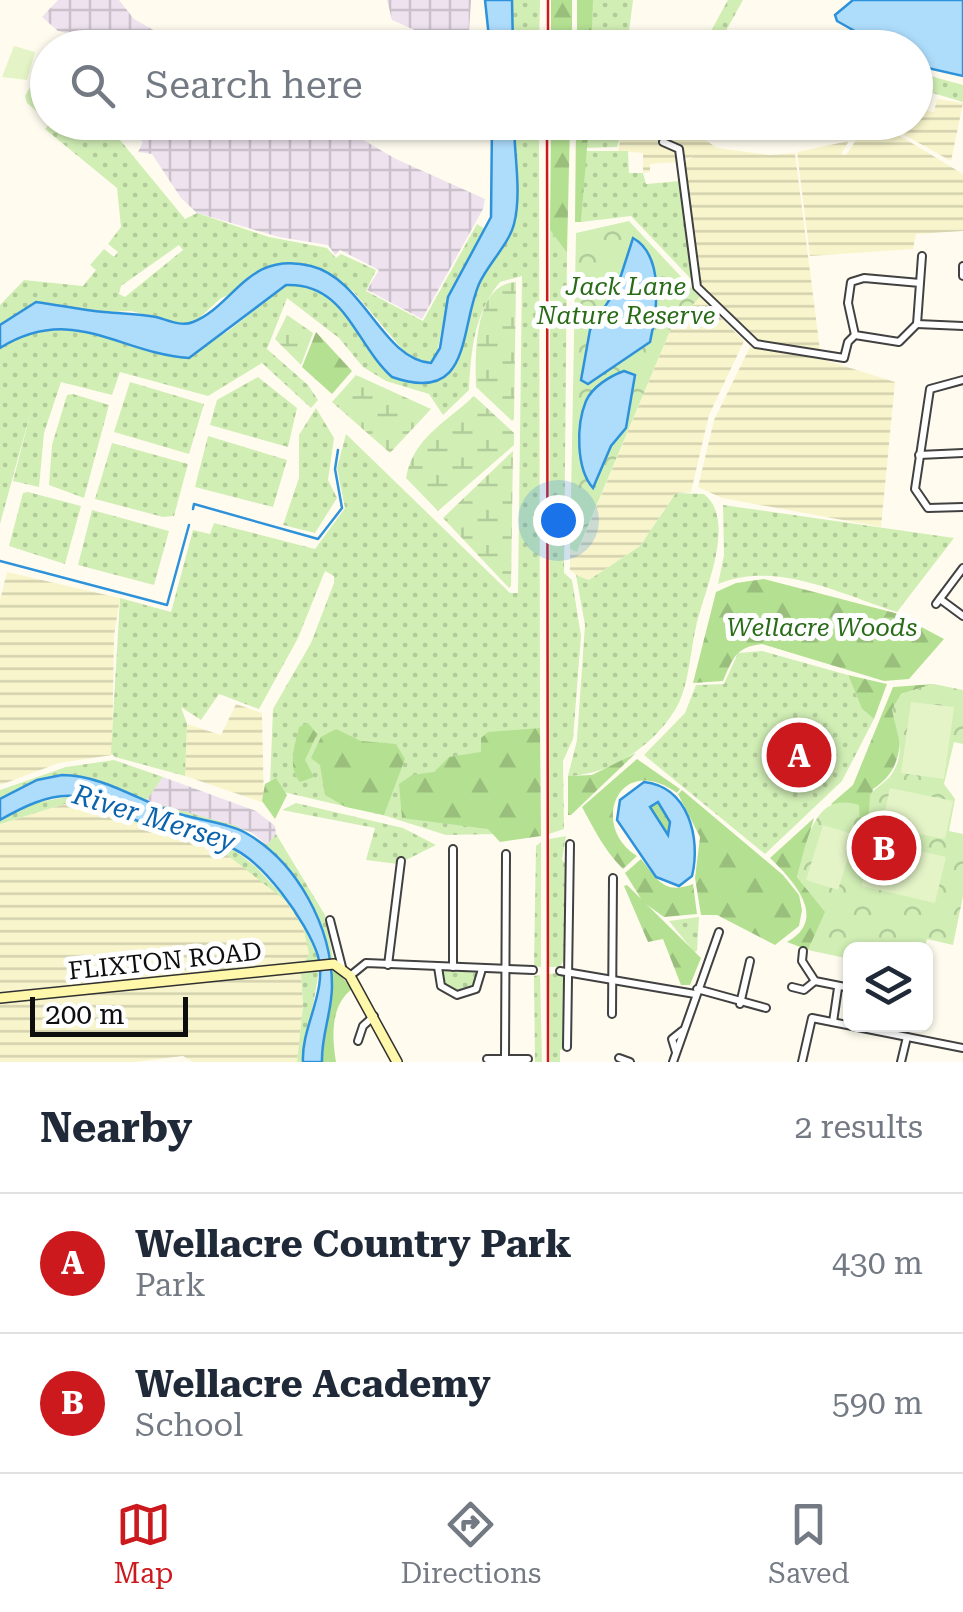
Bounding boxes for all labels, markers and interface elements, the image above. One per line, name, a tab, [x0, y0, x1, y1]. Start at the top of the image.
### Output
search box	[30, 30, 933, 140]
icon: search	[65, 58, 120, 113]
text: Search here	[145, 63, 363, 107]
park label: Jack Lane Nature Reserve	[536, 272, 715, 330]
your location	[533, 495, 584, 546]
park label: Wellacre Woods	[727, 613, 917, 642]
pin: A	[766, 718, 832, 792]
water label: River Mersey	[68, 777, 240, 859]
pin: B	[852, 810, 916, 886]
street label: FLIXTON ROAD	[67, 936, 263, 986]
map controls	[843, 942, 933, 1032]
button: layers	[843, 942, 933, 1032]
scale bar	[30, 992, 188, 1036]
text: 200 m	[45, 998, 125, 1031]
text: Nearby	[40, 1103, 192, 1152]
text: 2 results	[795, 1108, 923, 1146]
text: Wellacre Country Park	[135, 1222, 571, 1266]
text: A	[61, 1244, 84, 1282]
text: 430 m	[832, 1244, 923, 1282]
text: Park	[135, 1266, 206, 1304]
text: Wellacre Academy	[135, 1362, 491, 1406]
text: B	[61, 1384, 84, 1422]
text: 590 m	[832, 1384, 923, 1422]
text: School	[135, 1406, 243, 1444]
tab: Map	[114, 1497, 173, 1590]
tab: Directions	[400, 1497, 541, 1590]
tab: Saved	[768, 1497, 850, 1590]

